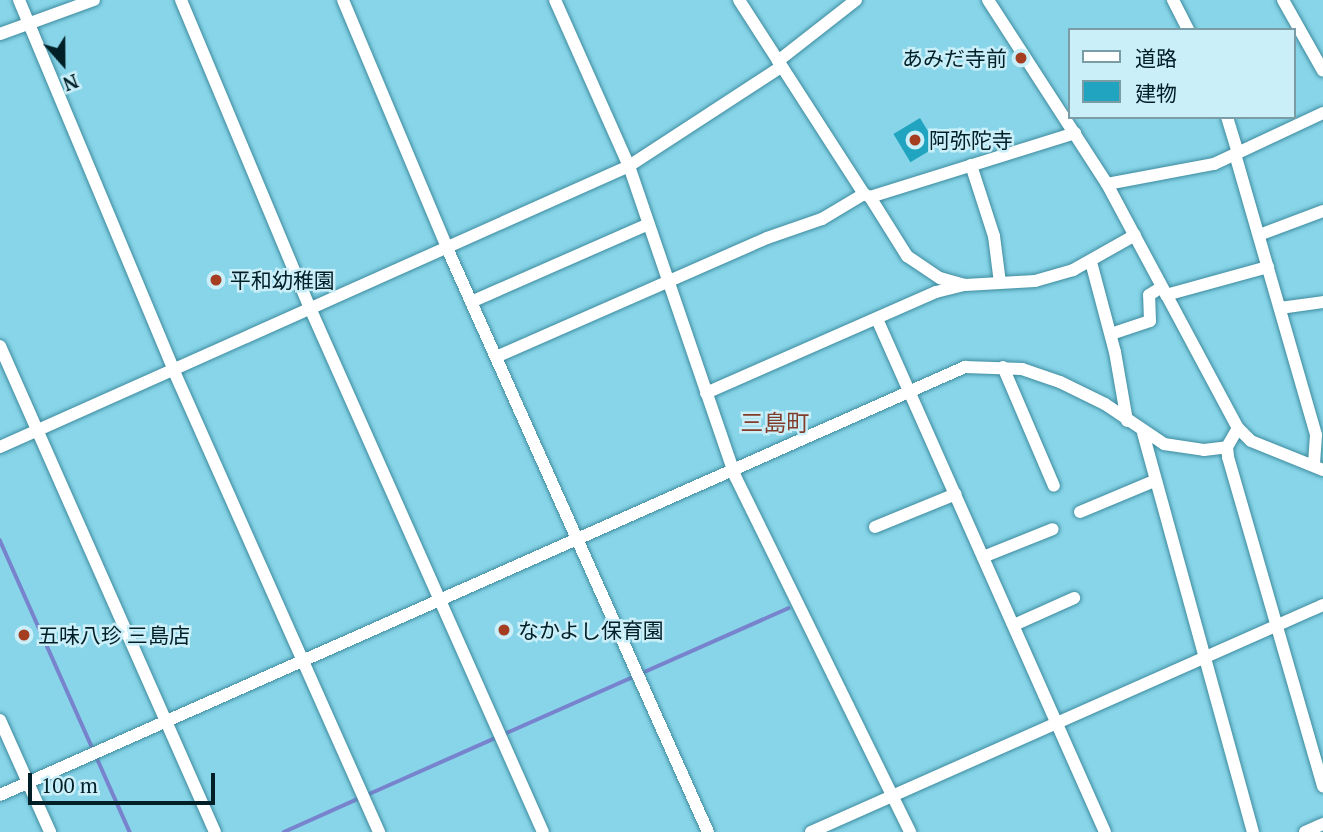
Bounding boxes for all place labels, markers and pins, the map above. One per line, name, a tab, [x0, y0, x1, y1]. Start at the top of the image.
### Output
place label: あみだ寺前	[902, 45, 1007, 71]
marker: あみだ寺前	[1013, 50, 1029, 66]
place label: 阿弥陀寺	[929, 127, 1013, 153]
marker: 阿弥陀寺	[907, 132, 923, 148]
place label: 平和幼稚園	[230, 267, 335, 293]
marker: 平和幼稚園	[208, 272, 224, 288]
place label: なかよし保育園	[518, 617, 665, 643]
place label: 五味八珍 三島店	[38, 622, 190, 648]
marker: なかよし保育園	[496, 622, 512, 638]
marker: 五味八珍 三島店	[16, 627, 32, 643]

